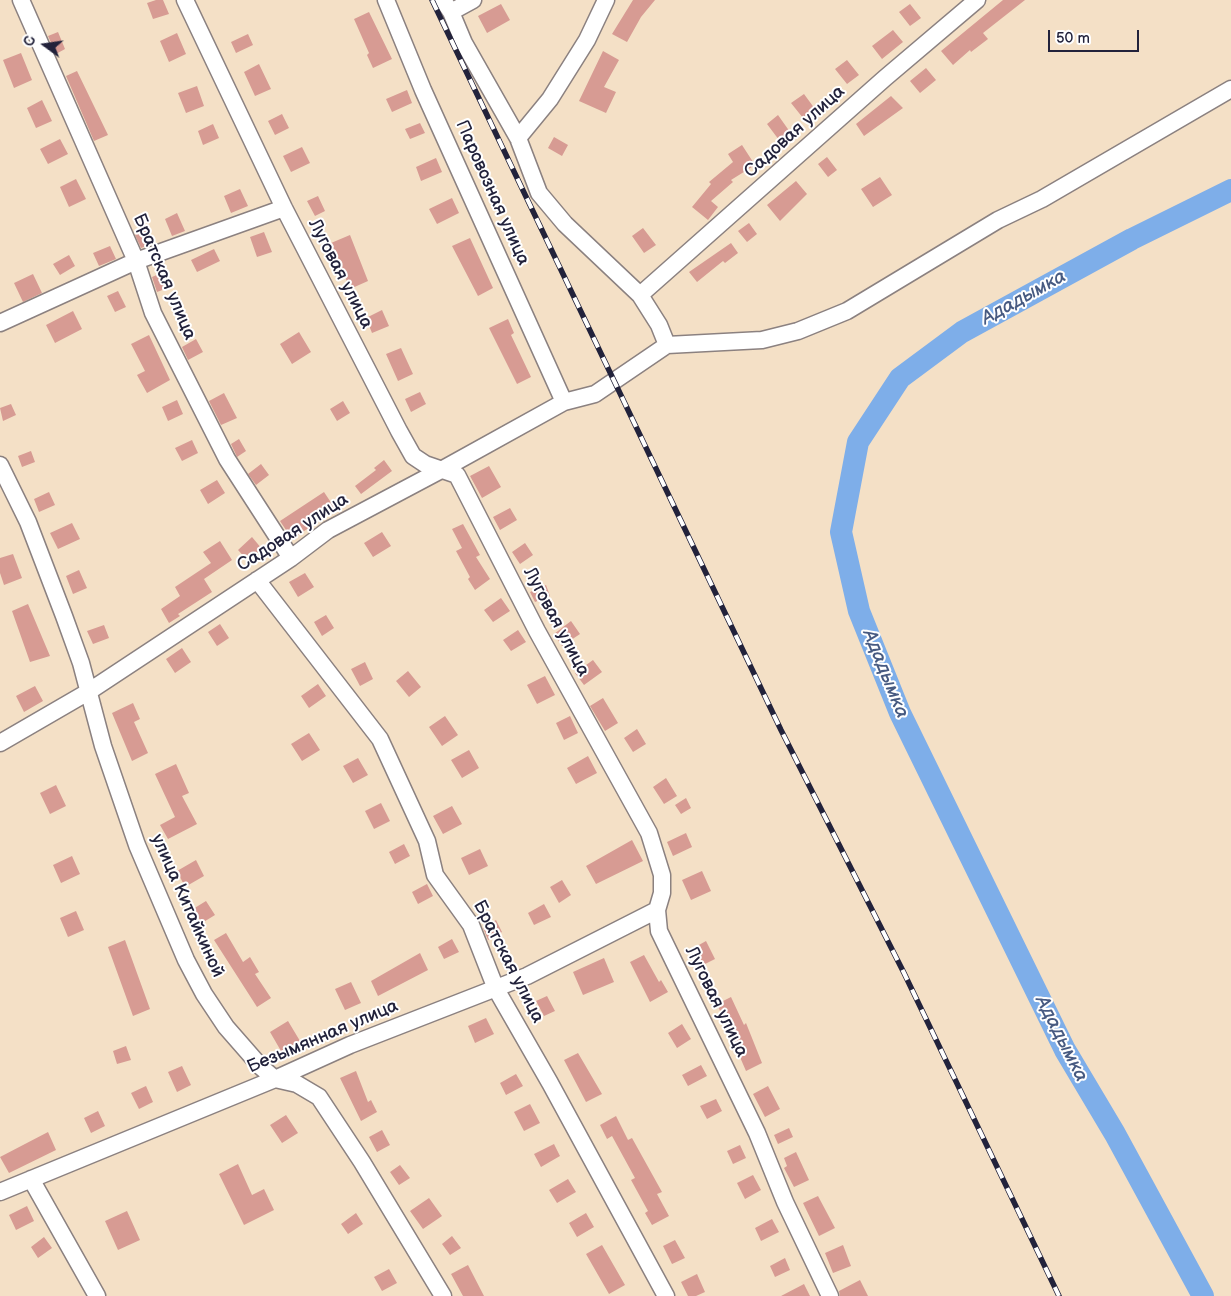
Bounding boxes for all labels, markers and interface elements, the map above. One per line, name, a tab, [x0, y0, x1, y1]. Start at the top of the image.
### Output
north arrow	[20, 20, 70, 70]
scale bar	[1051, 20, 1142, 52]
text: 50 m	[1056, 29, 1090, 48]
text: С	[21, 34, 39, 48]
street label: Садовая улица	[740, 81, 850, 183]
street label: Паровозная улица	[450, 117, 534, 269]
street label: Братская улица	[128, 211, 200, 343]
street label: Луговая улица	[303, 215, 377, 333]
water label: Ададымка	[978, 265, 1070, 331]
street label: Садовая улица	[233, 489, 353, 577]
street label: Луговая улица	[518, 564, 594, 680]
water label: Ададымка	[857, 626, 913, 722]
street label: улица Китайкиной	[146, 831, 228, 981]
street label: Братская улица	[468, 897, 548, 1027]
street label: Луговая улица	[680, 943, 752, 1061]
water label: Ададымка	[1030, 992, 1092, 1086]
street label: Безымянная улица	[244, 995, 402, 1079]

